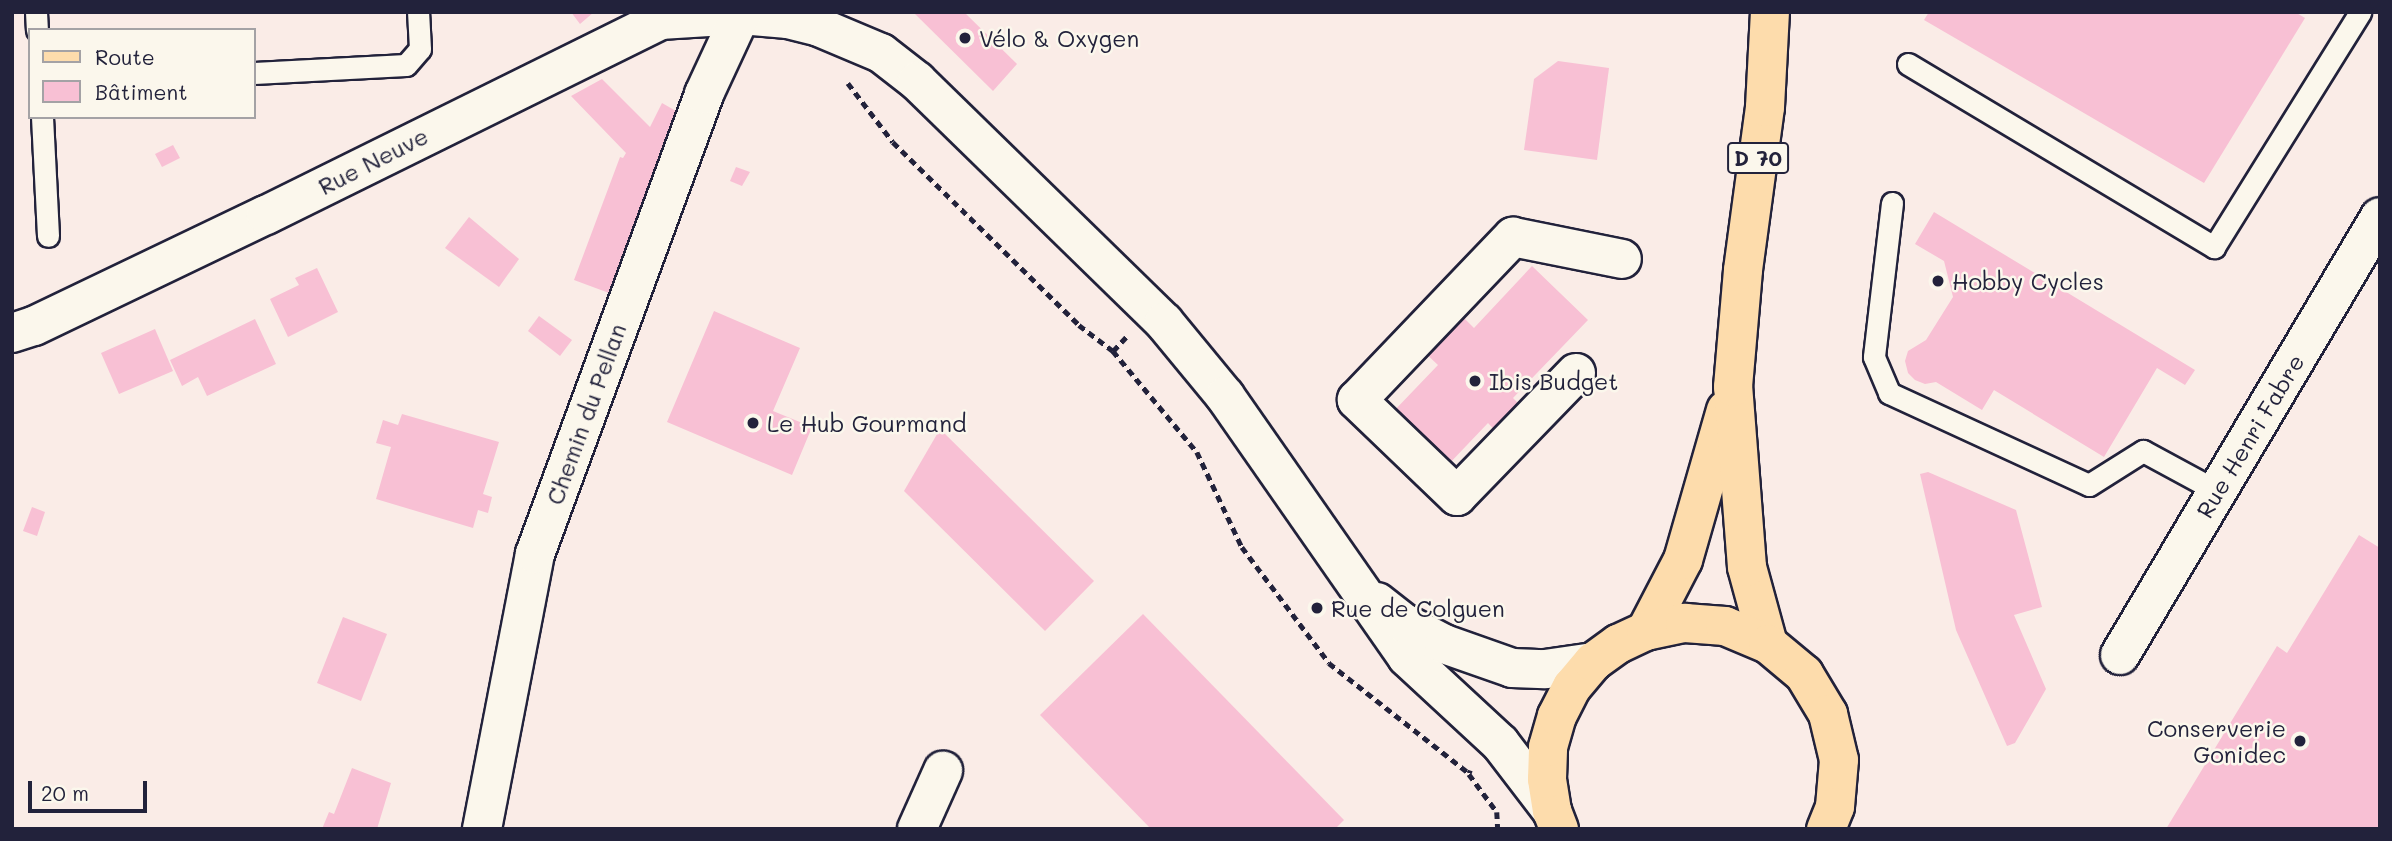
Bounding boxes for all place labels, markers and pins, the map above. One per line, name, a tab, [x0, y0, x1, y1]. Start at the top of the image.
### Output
place label: Vélo & Oxygen	[979, 24, 1139, 52]
marker: Vélo & Oxygen	[957, 30, 973, 46]
place label: Hobby Cycles	[1952, 267, 2104, 295]
marker: Hobby Cycles	[1930, 273, 1946, 289]
place label: Ibis Budget	[1489, 367, 1618, 395]
marker: Ibis Budget	[1467, 373, 1483, 389]
place label: Le Hub Gourmand	[767, 409, 966, 437]
marker: Le Hub Gourmand	[745, 415, 761, 431]
place label: Rue de Colguen	[1331, 594, 1505, 622]
marker: Rue de Colguen	[1309, 600, 1325, 616]
place label: Conserverie Gonidec	[2147, 714, 2286, 768]
marker: Conserverie Gonidec	[2292, 733, 2308, 749]

